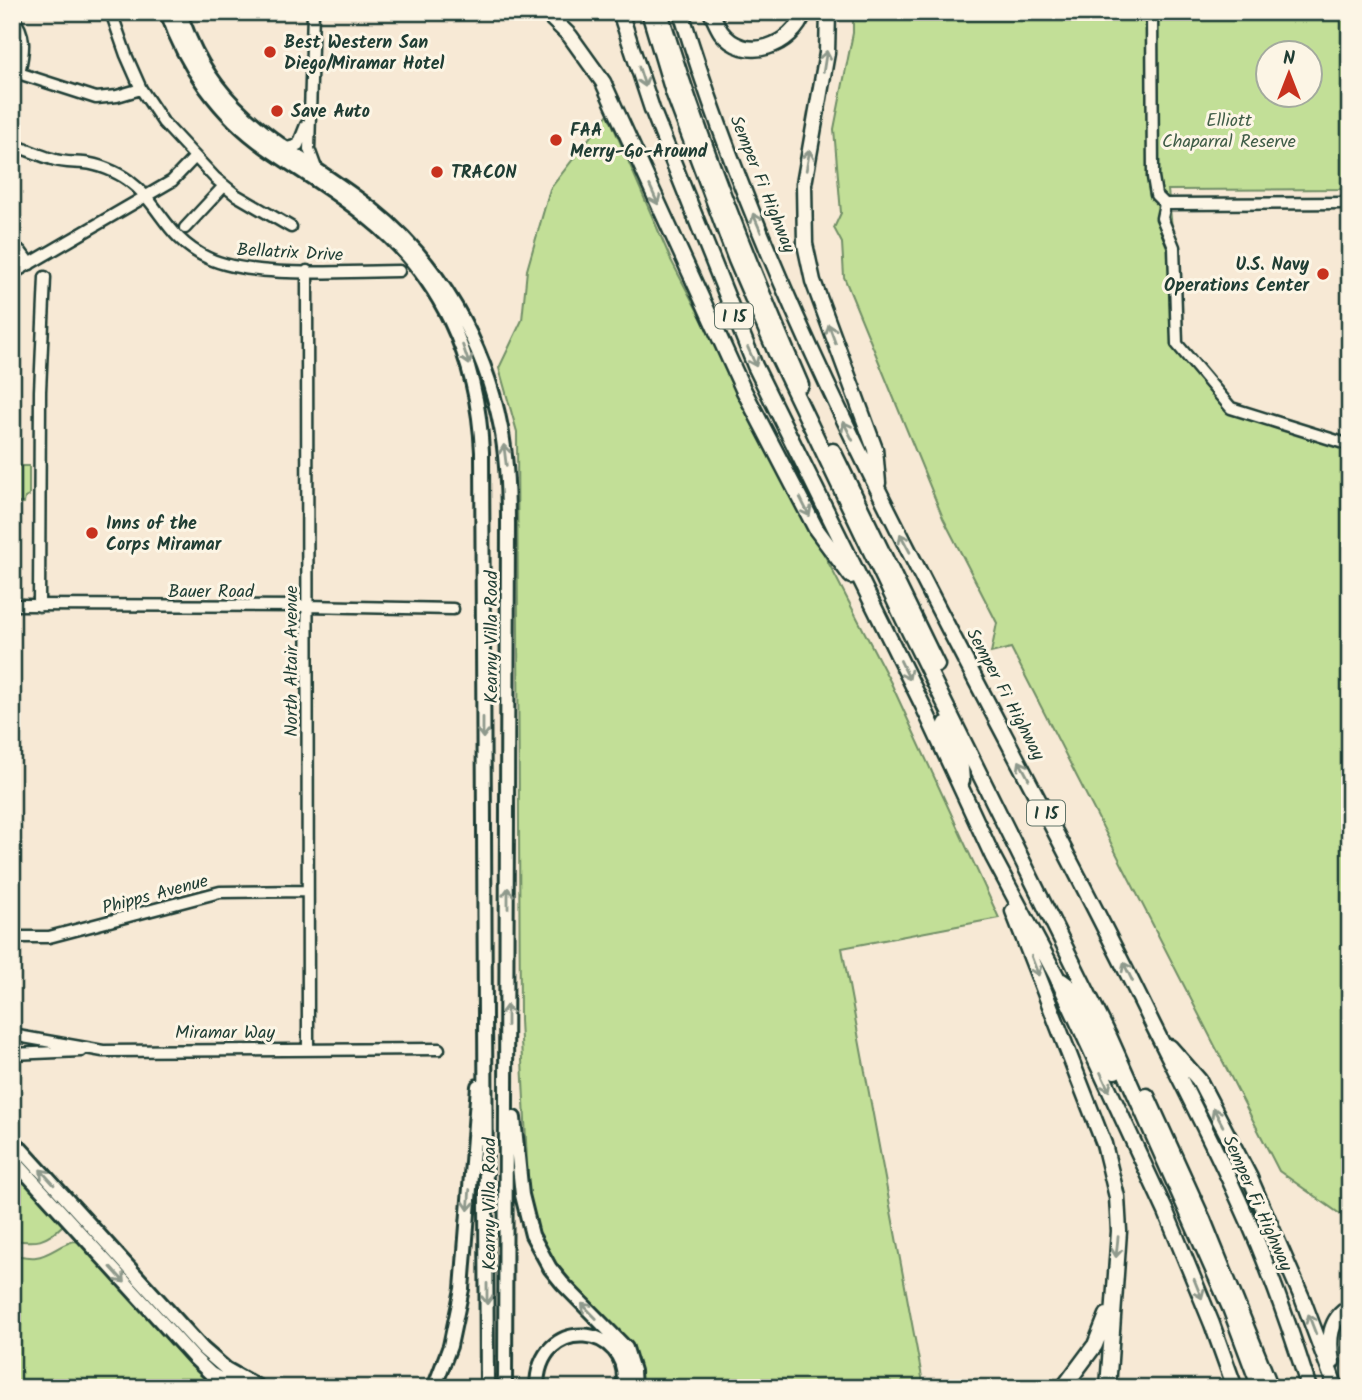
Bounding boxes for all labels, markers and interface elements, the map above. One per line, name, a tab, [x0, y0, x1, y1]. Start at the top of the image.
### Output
place label: Best Western San Diego/Miramar Hotel	[284, 29, 445, 79]
north arrow	[1254, 38, 1324, 108]
marker: Best Western San Diego/Miramar Hotel	[262, 44, 278, 60]
text: N	[1283, 44, 1295, 74]
one-way arrow	[819, 50, 832, 73]
one-way arrow	[636, 66, 649, 88]
place label: Save Auto	[291, 98, 370, 127]
marker: Save Auto	[269, 103, 285, 119]
park label: Elliott Chaparral Reserve	[1162, 107, 1296, 157]
street label: Semper Fi Highway	[721, 111, 803, 258]
place label: FAA Merry-Go-Around	[570, 117, 708, 167]
marker: FAA Merry-Go-Around	[548, 132, 564, 148]
one-way arrow	[802, 149, 815, 172]
place label: TRACON	[451, 159, 517, 188]
marker: TRACON	[429, 164, 445, 180]
one-way arrow	[648, 184, 661, 205]
one-way arrow	[750, 212, 763, 234]
street label: Bellatrix Drive	[236, 236, 344, 271]
place label: U.S. Navy Operations Center	[1164, 251, 1310, 301]
marker: U.S. Navy Operations Center	[1315, 266, 1331, 282]
road number: I 15	[715, 304, 753, 328]
one-way arrow	[825, 323, 837, 345]
one-way arrow	[460, 344, 473, 366]
one-way arrow	[746, 346, 759, 367]
one-way arrow	[841, 421, 855, 442]
one-way arrow	[499, 444, 512, 467]
one-way arrow	[798, 496, 812, 517]
place label: Inns of the Corps Miramar	[106, 510, 223, 560]
marker: Inns of the Corps Miramar	[84, 525, 100, 541]
one-way arrow	[898, 533, 911, 554]
street label: Kearny Villa Road	[478, 570, 507, 703]
street label: Bauer Road	[168, 578, 255, 607]
street label: North Altair Avenue	[278, 585, 307, 737]
street label: Semper Fi Highway	[958, 623, 1052, 767]
one-way arrow	[898, 659, 912, 680]
one-way arrow	[476, 716, 490, 739]
one-way arrow	[1016, 760, 1030, 780]
road number: I 15	[1027, 800, 1065, 826]
street label: Phipps Avenue	[99, 867, 212, 924]
one-way arrow	[501, 887, 514, 910]
one-way arrow	[1029, 955, 1042, 977]
one-way arrow	[1120, 962, 1134, 983]
one-way arrow	[500, 1003, 514, 1026]
street label: Miramar Way	[175, 1019, 275, 1048]
one-way arrow	[1099, 1071, 1112, 1092]
one-way arrow	[1211, 1107, 1224, 1128]
street label: Semper Fi Highway	[1214, 1131, 1300, 1277]
street label: Kearny Villa Road	[476, 1137, 505, 1270]
one-way arrow	[39, 1168, 55, 1186]
one-way arrow	[462, 1188, 475, 1210]
one-way arrow	[1110, 1235, 1123, 1258]
one-way arrow	[110, 1266, 127, 1283]
one-way arrow	[1193, 1278, 1206, 1300]
one-way arrow	[480, 1282, 494, 1305]
one-way arrow	[581, 1303, 598, 1320]
one-way arrow	[1304, 1313, 1317, 1335]

